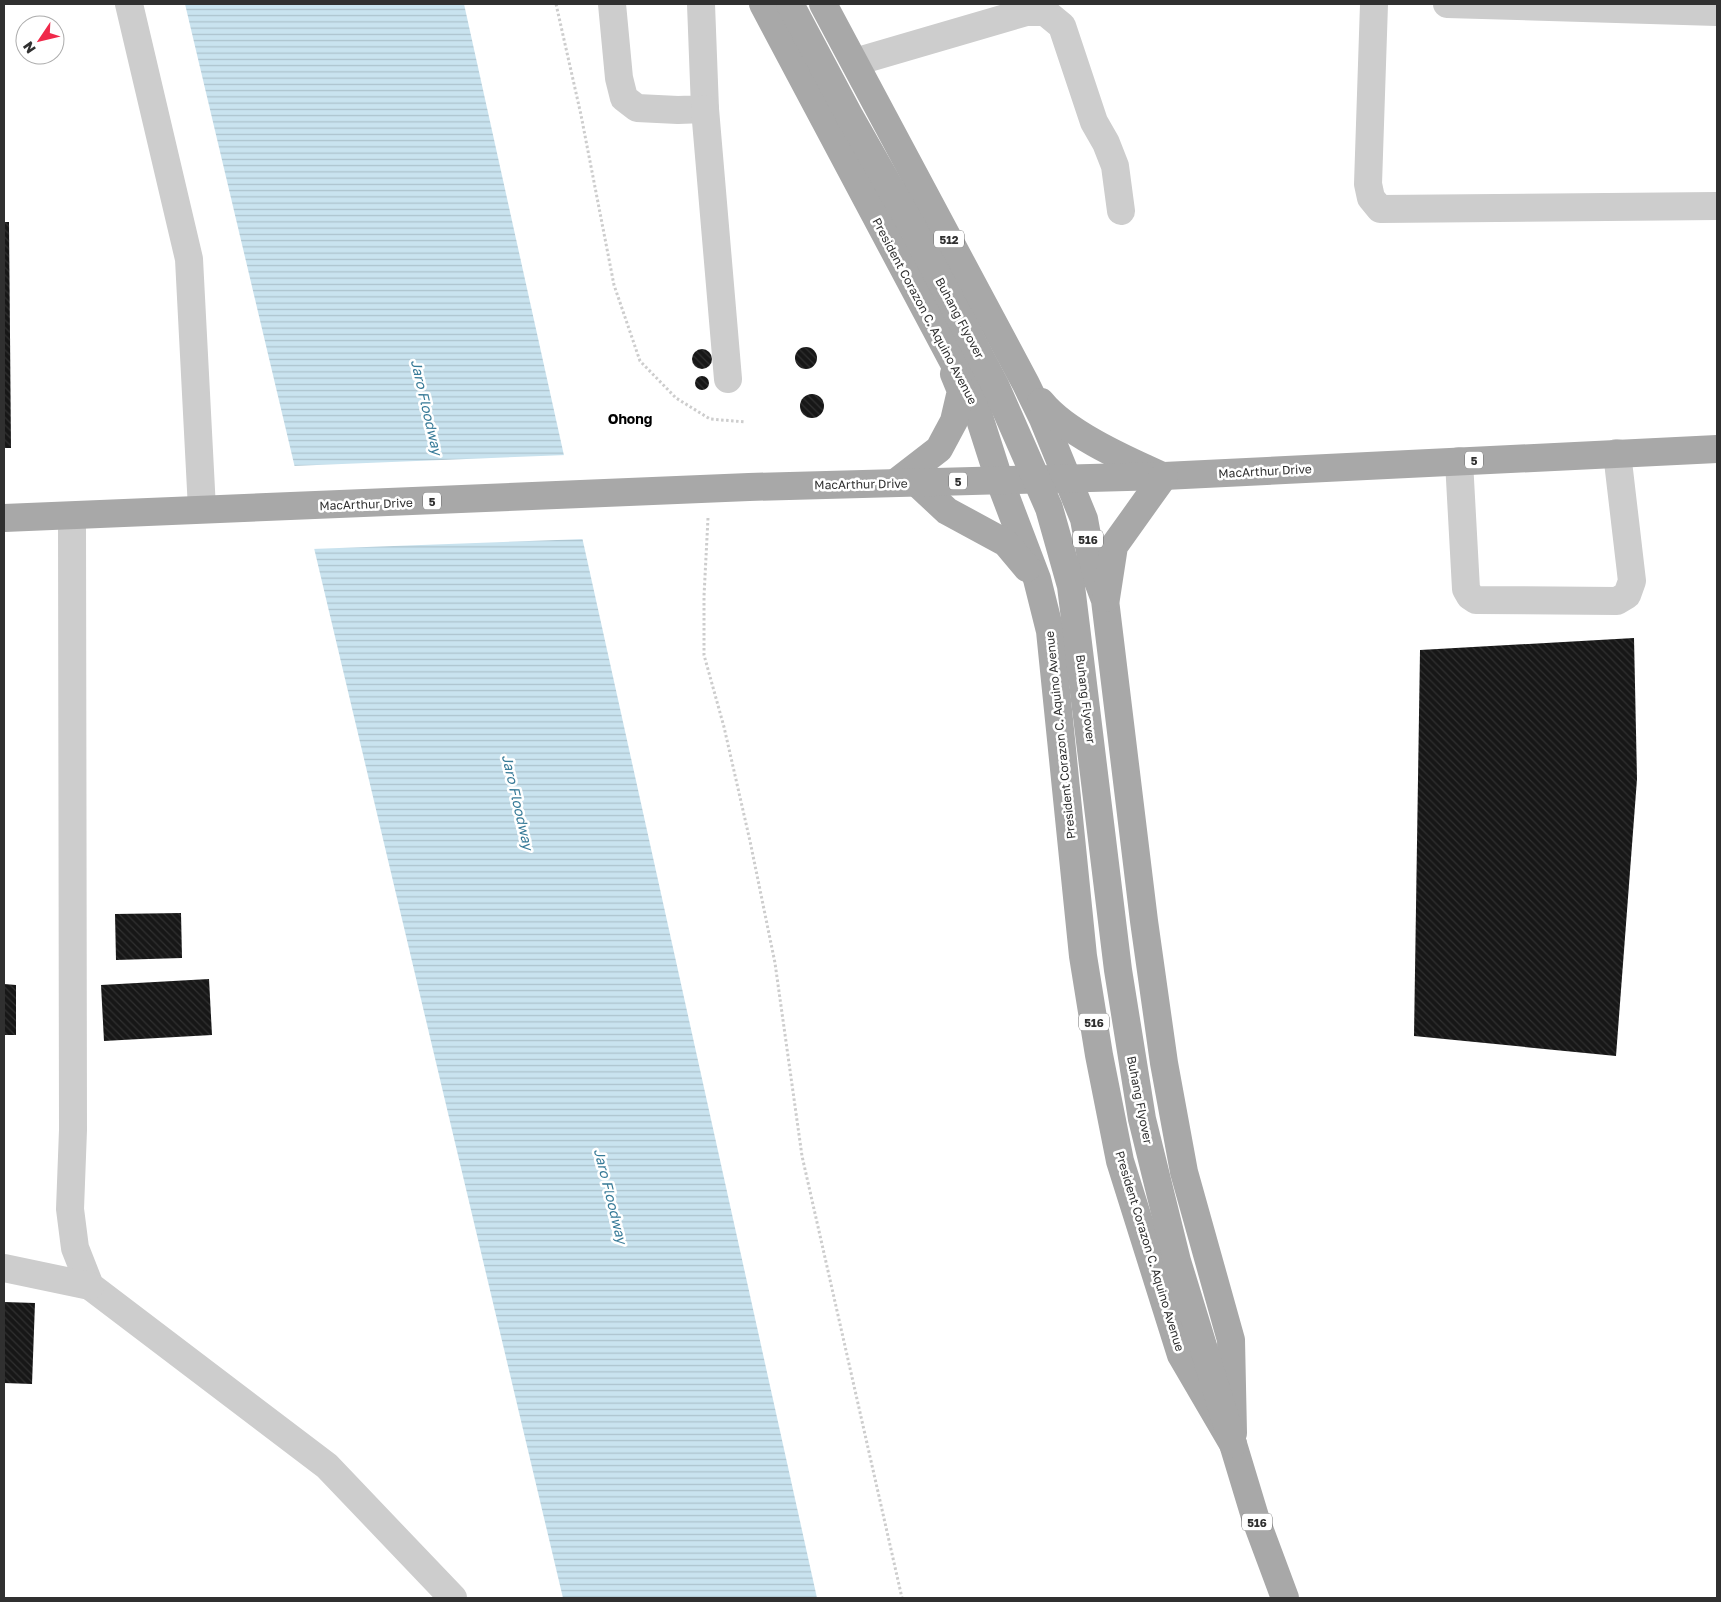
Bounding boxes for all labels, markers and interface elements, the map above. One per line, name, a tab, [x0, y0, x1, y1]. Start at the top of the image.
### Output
north arrow	[15, 15, 65, 65]
text: N	[19, 39, 39, 57]
street label: President Corazon C. Aquino Avenue	[869, 215, 981, 407]
road number: 512	[934, 230, 964, 248]
street label: Buhang Flyover	[932, 275, 988, 361]
water label: Jaro Floodway	[408, 358, 447, 459]
district label: Ohong	[608, 410, 652, 427]
road number: 5	[1465, 452, 1483, 468]
street label: MacArthur Drive	[1218, 461, 1312, 481]
road number: 5	[949, 472, 967, 490]
street label: MacArthur Drive	[814, 476, 908, 492]
road number: 5	[423, 492, 441, 510]
street label: MacArthur Drive	[319, 495, 413, 513]
road number: 516	[1073, 530, 1103, 548]
street label: President Corazon C. Aquino Avenue	[1042, 630, 1078, 840]
street label: Buhang Flyover	[1073, 654, 1099, 745]
water label: Jaro Floodway	[499, 753, 538, 854]
road number: 516	[1079, 1014, 1109, 1030]
street label: Buhang Flyover	[1124, 1055, 1156, 1146]
water label: Jaro Floodway	[591, 1147, 632, 1247]
street label: President Corazon C. Aquino Avenue	[1112, 1149, 1188, 1353]
road number: 516	[1242, 1514, 1272, 1530]

